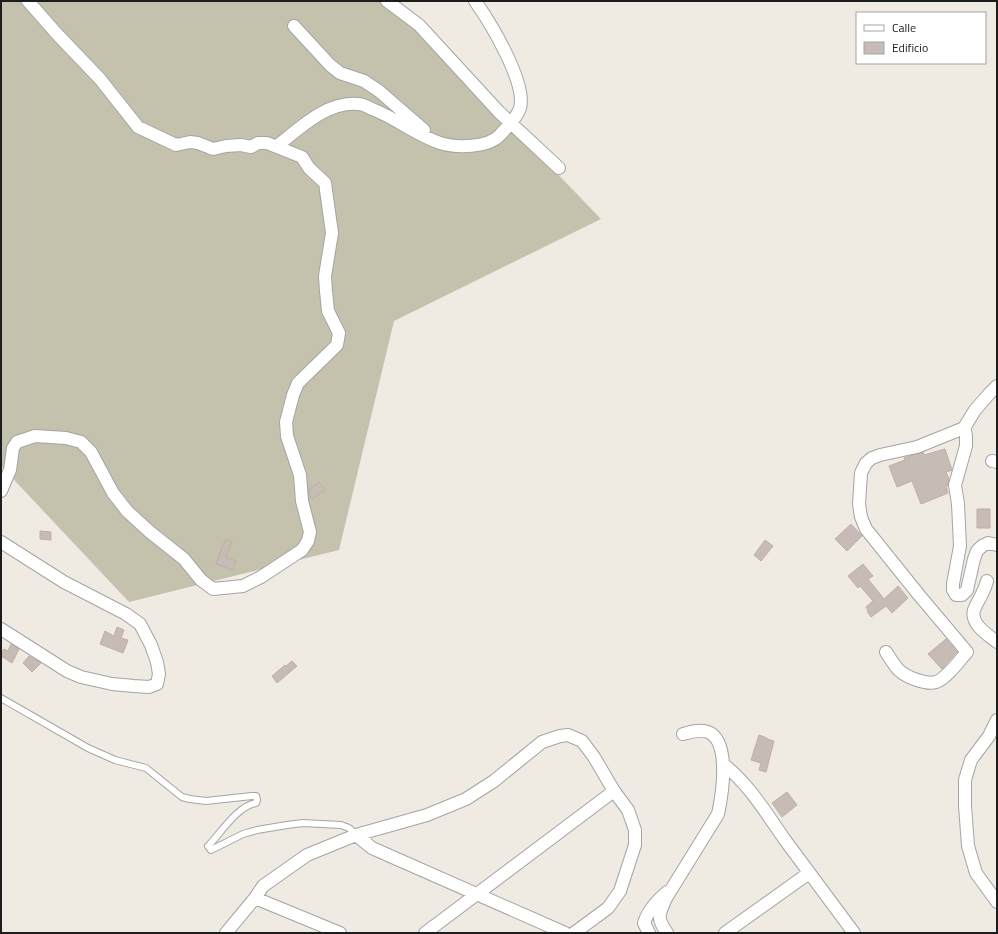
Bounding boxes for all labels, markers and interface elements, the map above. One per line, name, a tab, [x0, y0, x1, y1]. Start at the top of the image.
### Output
legend	[856, 12, 986, 64]
text: Calle	[892, 18, 916, 37]
text: Edificio	[892, 38, 928, 57]

